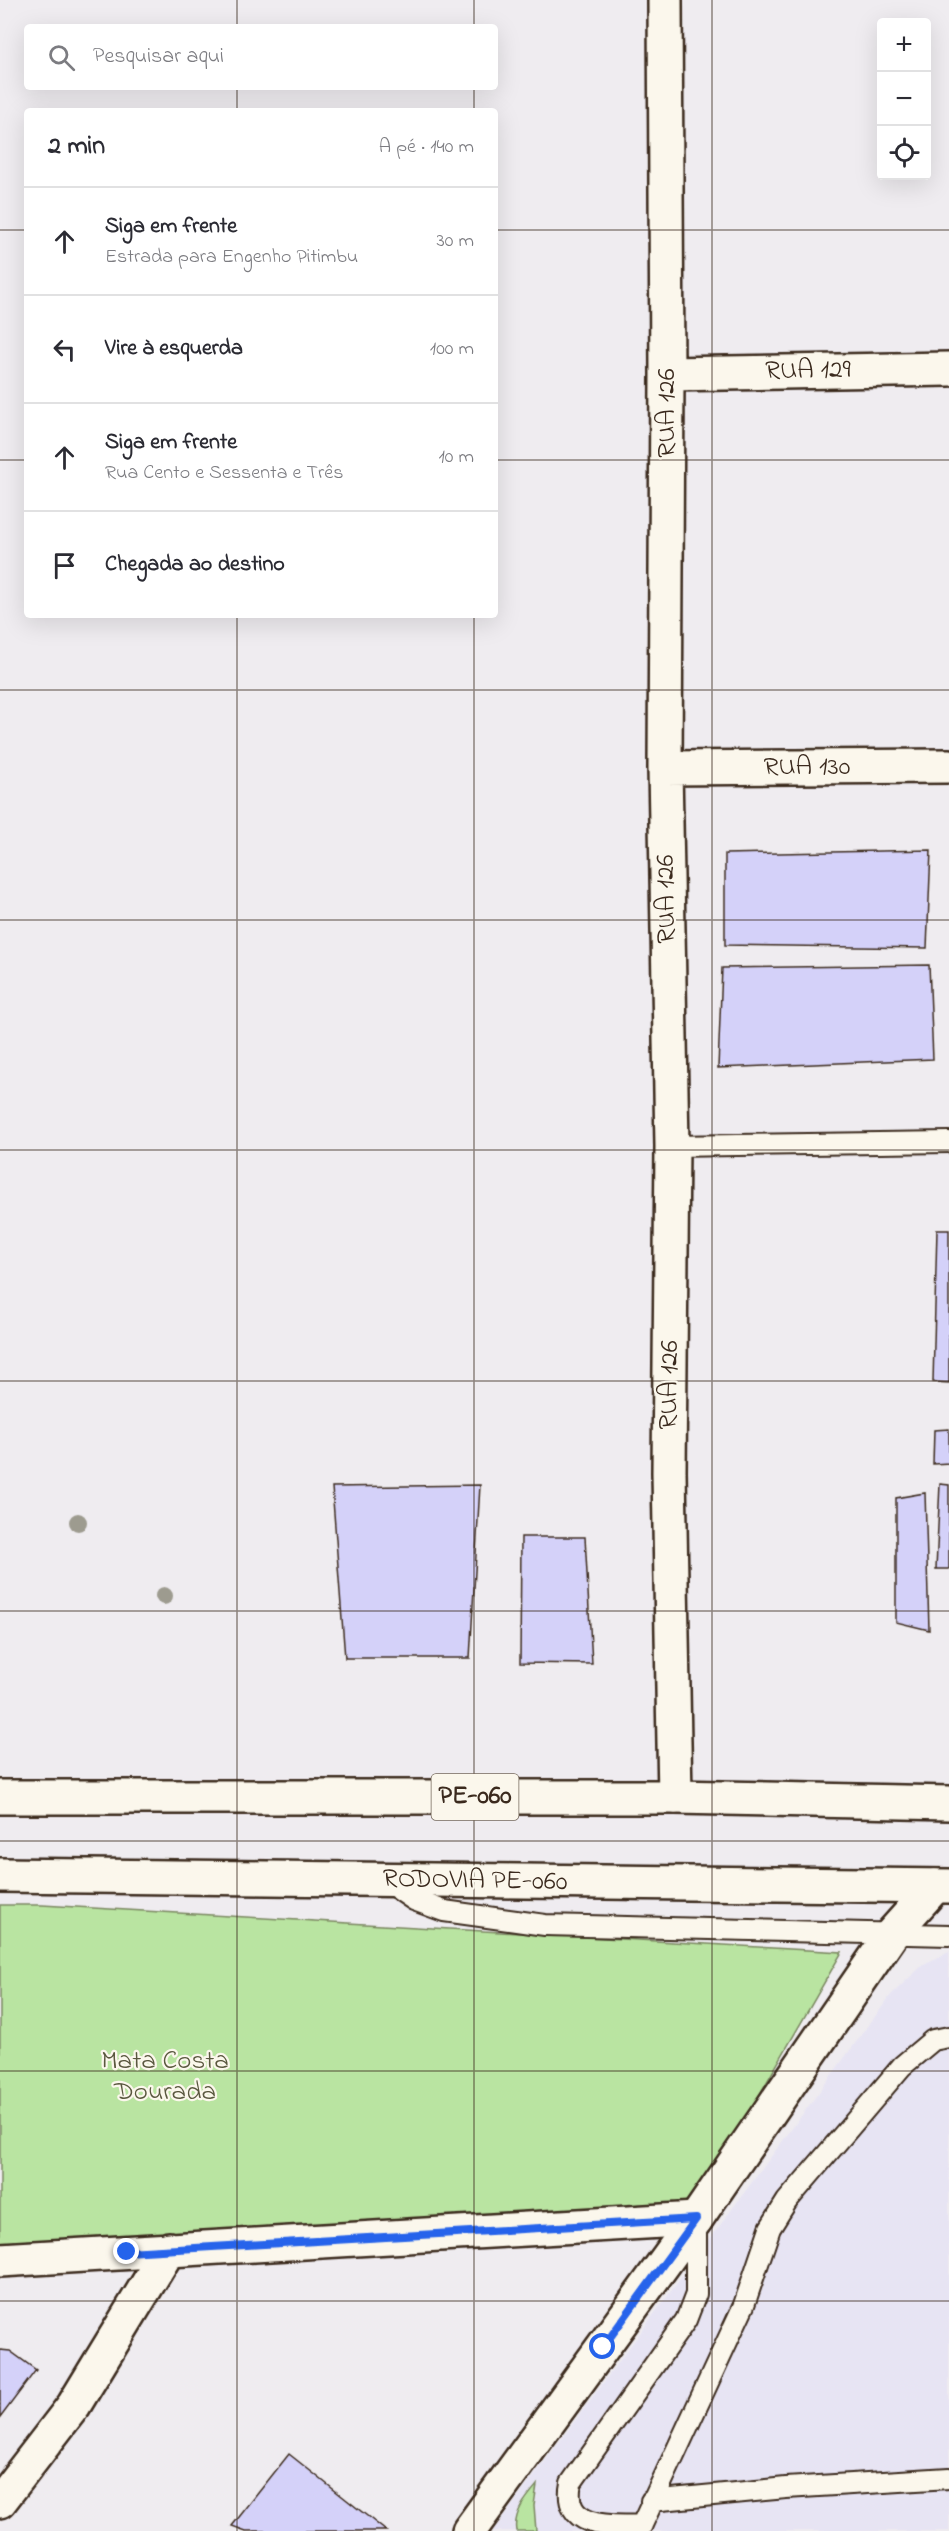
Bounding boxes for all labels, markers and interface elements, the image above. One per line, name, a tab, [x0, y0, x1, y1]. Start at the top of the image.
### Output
map controls	[877, 18, 931, 180]
button: +	[877, 18, 931, 72]
search box	[24, 24, 498, 90]
icon: search	[45, 41, 78, 74]
text: Pesquisar aqui	[93, 41, 224, 73]
button: −	[877, 72, 931, 126]
button: locate	[877, 126, 931, 180]
text: 2 min	[48, 128, 105, 166]
text: A pé · 140 m	[379, 133, 474, 162]
text: Siga em frente	[105, 211, 237, 243]
icon: ahead	[48, 225, 81, 258]
text: 30 m	[437, 227, 474, 256]
text: Estrada para Engenho Pitimbu	[105, 243, 358, 272]
icon: left	[48, 333, 81, 366]
text: Vire à esquerda	[105, 333, 243, 365]
text: 100 m	[430, 335, 474, 364]
street label: RUA 129	[765, 351, 851, 391]
street label: RUA 126	[648, 368, 687, 458]
text: Siga em frente	[105, 427, 237, 459]
icon: ahead	[48, 441, 81, 474]
text: 10 m	[438, 443, 474, 472]
text: Rua Cento e Sessenta e Três	[105, 459, 343, 488]
icon: arrive	[48, 549, 81, 582]
text: Chegada ao destino	[105, 549, 285, 581]
street label: RUA 130	[764, 748, 850, 787]
street label: RUA 126	[647, 854, 687, 944]
street label: RUA 126	[650, 1340, 690, 1430]
road number: PE-060	[432, 1774, 518, 1820]
street label: RODOVIA PE-060	[382, 1860, 568, 1902]
park label: Mata Costa Dourada	[101, 2042, 229, 2112]
route end	[113, 2238, 139, 2264]
route start	[589, 2333, 615, 2359]

